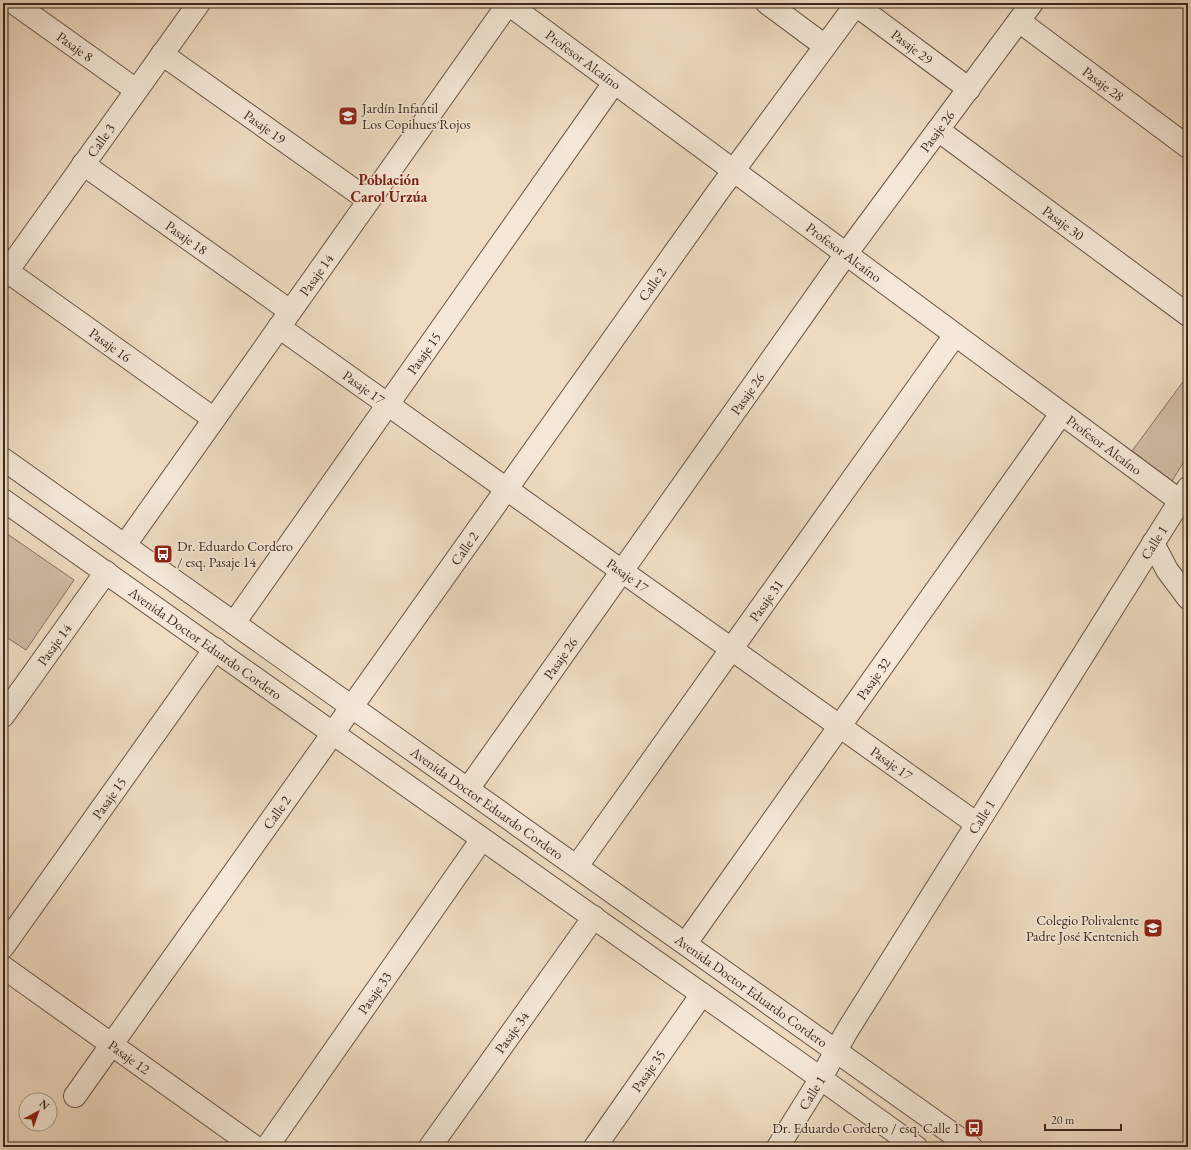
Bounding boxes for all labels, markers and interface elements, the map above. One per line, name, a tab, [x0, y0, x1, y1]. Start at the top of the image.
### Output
street label: Pasaje 29	[888, 25, 937, 68]
street label: Profesor Alcaíno	[542, 26, 625, 94]
street label: Pasaje 8	[53, 27, 97, 66]
street label: Pasaje 28	[1079, 62, 1128, 105]
place label: Jardín Infantil Los Copihues Rojos	[361, 99, 471, 133]
school or university icon: Jardín Infantil Los Copihues Rojos	[337, 105, 359, 127]
street label: Pasaje 19	[240, 106, 290, 148]
street label: Pasaje 26	[916, 106, 959, 156]
street label: Calle 3	[83, 120, 119, 161]
district label: Población Carol Urzúa	[351, 170, 428, 206]
street label: Pasaje 30	[1039, 201, 1088, 244]
street label: Pasaje 18	[162, 216, 211, 259]
street label: Profesor Alcaíno	[802, 218, 885, 286]
street label: Pasaje 14	[295, 250, 337, 299]
street label: Calle 2	[634, 264, 670, 305]
street label: Pasaje 16	[86, 324, 135, 366]
street label: Pasaje 15	[403, 329, 445, 378]
street label: Pasaje 17	[339, 366, 389, 409]
street label: Pasaje 26	[726, 369, 769, 418]
street label: Profesor Alcaíno	[1063, 411, 1146, 479]
street label: Calle 1	[1136, 522, 1171, 563]
street label: Calle 2	[446, 528, 483, 569]
place label: Dr. Eduardo Cordero / esq. Pasaje 14	[177, 537, 293, 571]
bus stop icon: Dr. Eduardo Cordero / esq. Pasaje 14	[152, 543, 174, 565]
street label: Pasaje 17	[603, 554, 652, 597]
street label: Pasaje 31	[745, 576, 787, 625]
street label: Avenida Doctor Eduardo Cordero	[125, 582, 286, 703]
street label: Pasaje 14	[33, 620, 75, 669]
street label: Pasaje 26	[539, 634, 582, 683]
street label: Pasaje 32	[852, 654, 895, 703]
street label: Avenida Doctor Eduardo Cordero	[406, 742, 567, 864]
street label: Pasaje 17	[867, 742, 916, 784]
street label: Pasaje 15	[88, 773, 130, 822]
street label: Calle 2	[259, 792, 295, 833]
street label: Calle 1	[964, 796, 999, 837]
place label: Colegio Polivalente Padre José Kentenich	[1026, 911, 1140, 945]
school or university icon: Colegio Polivalente Padre José Kentenich	[1142, 917, 1164, 939]
street label: Avenida Doctor Eduardo Cordero	[671, 930, 831, 1051]
street label: Pasaje 33	[354, 968, 396, 1017]
street label: Pasaje 34	[491, 1007, 533, 1057]
street label: Pasaje 12	[105, 1036, 154, 1078]
street label: Pasaje 35	[627, 1046, 669, 1095]
street label: Calle 1	[794, 1072, 829, 1113]
north arrow	[18, 1092, 58, 1132]
text: N	[37, 1096, 53, 1113]
scale bar	[1045, 1106, 1121, 1132]
text: 20 m	[1051, 1112, 1075, 1128]
bus stop icon: Dr. Eduardo Cordero / esq. Calle 1	[963, 1117, 985, 1139]
place label: Dr. Eduardo Cordero / esq. Calle 1	[772, 1119, 960, 1137]

